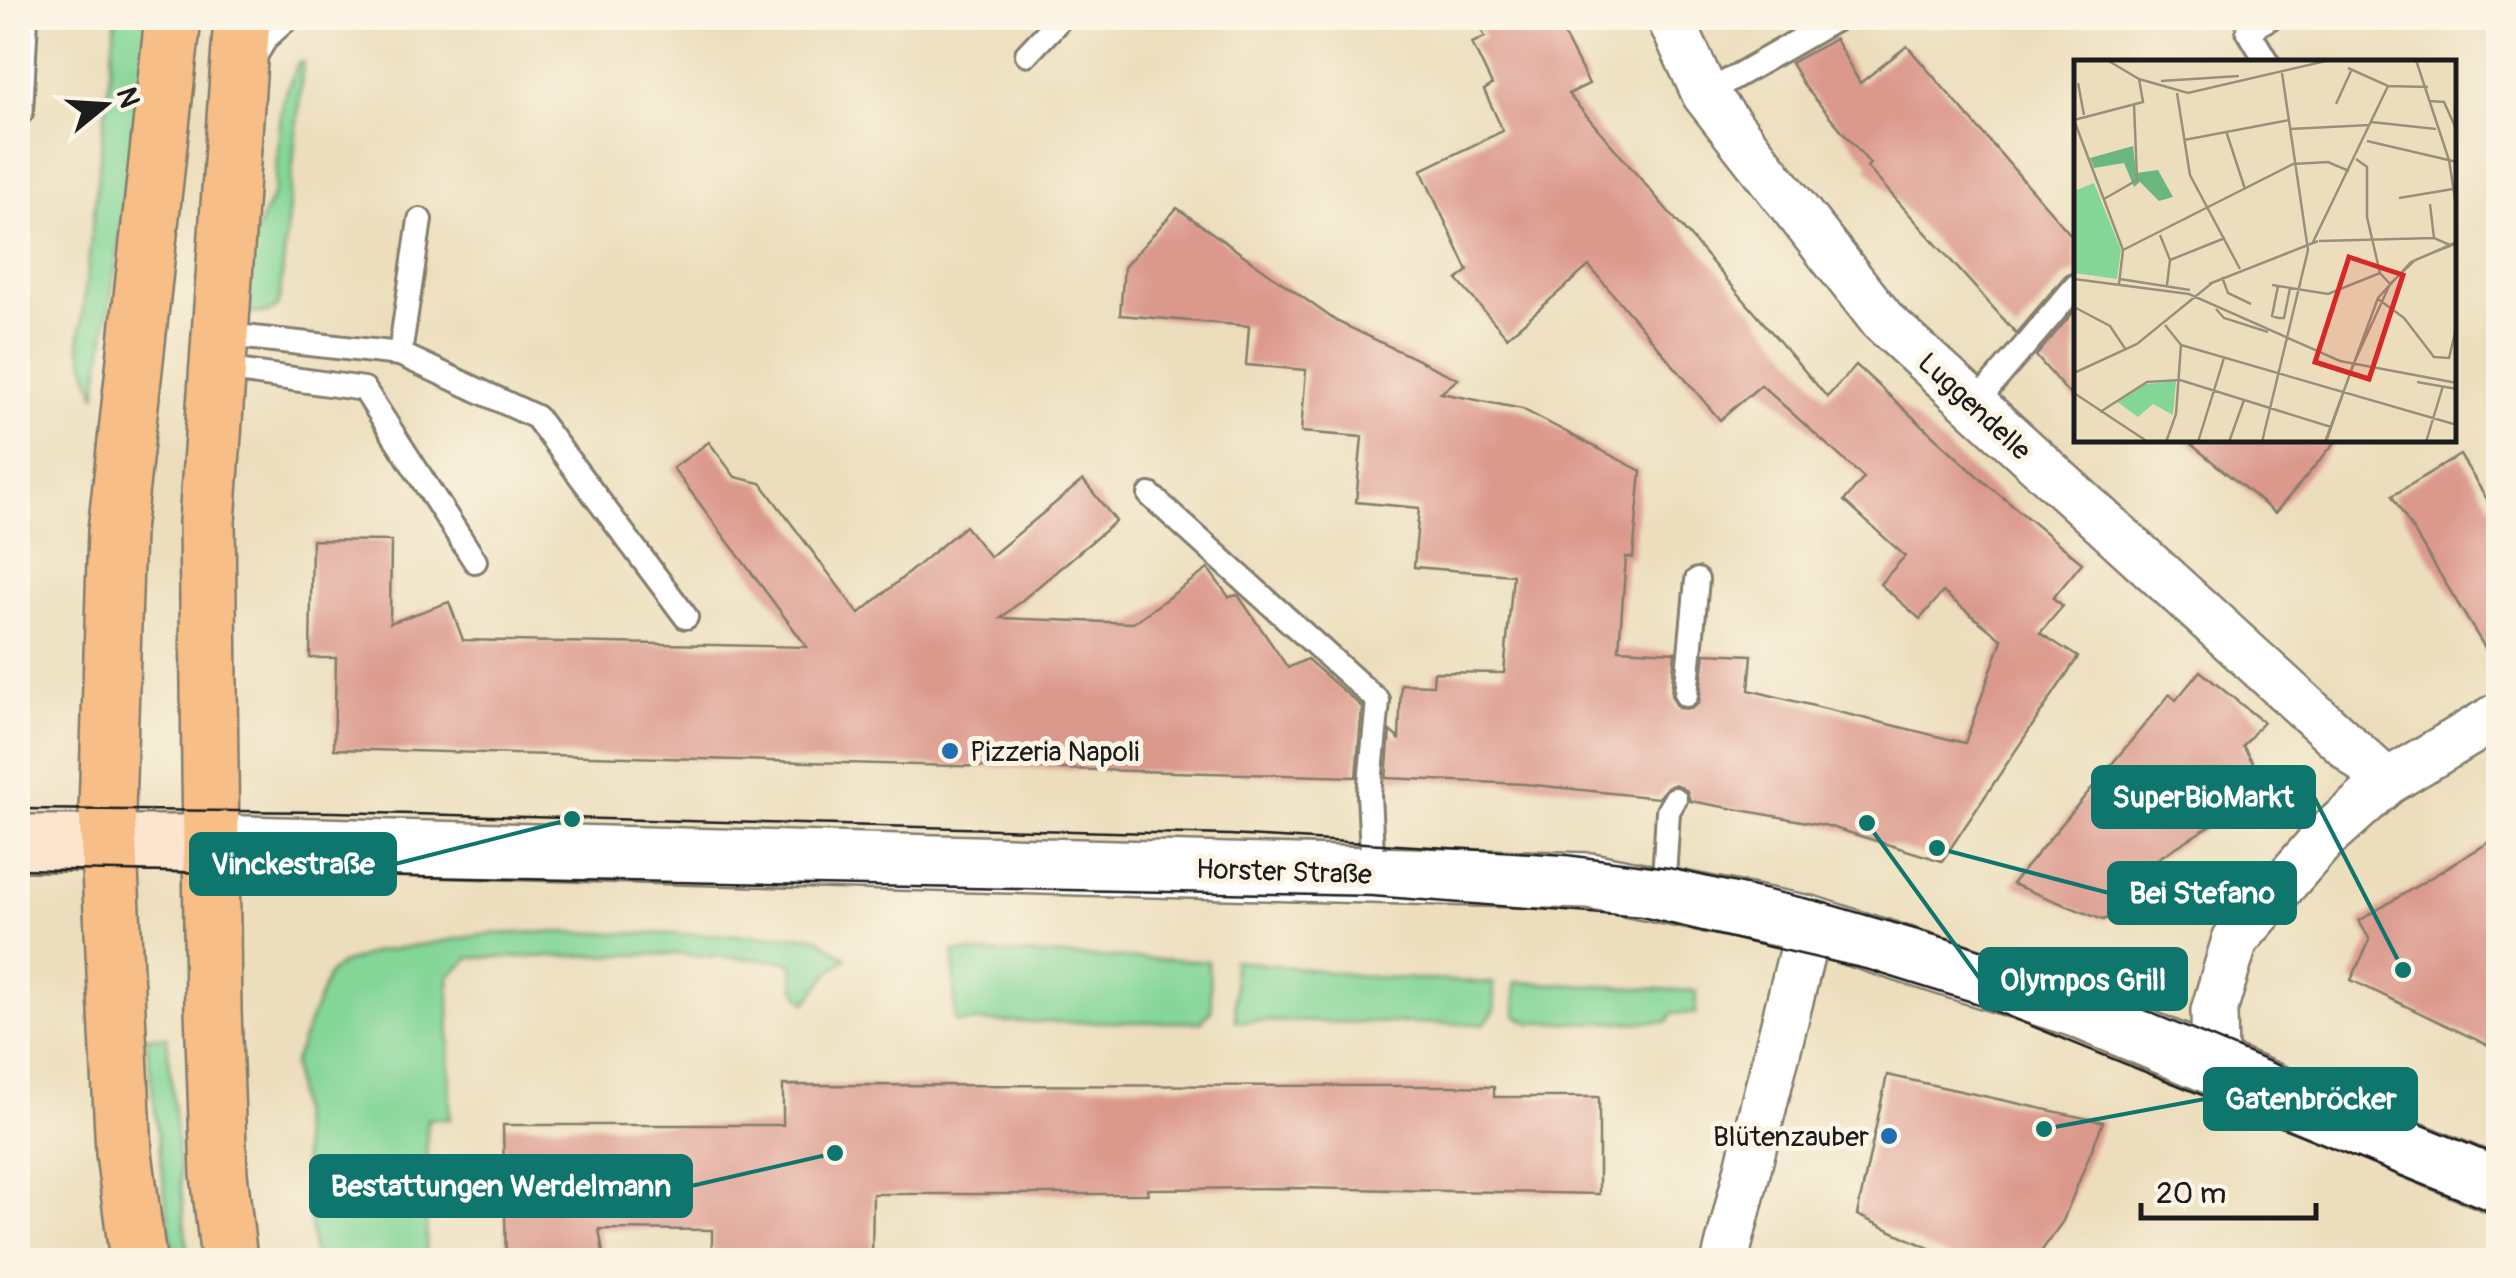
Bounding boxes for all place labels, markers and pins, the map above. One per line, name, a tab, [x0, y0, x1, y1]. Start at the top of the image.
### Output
place label: Pizzeria Napoli	[970, 735, 1139, 770]
marker: Pizzeria Napoli	[939, 740, 961, 762]
callout: SuperBioMarkt	[2093, 767, 2314, 827]
callout: Vinckestraße	[191, 834, 395, 894]
callout: Bei Stefano	[2109, 863, 2295, 923]
callout: Olympos Grill	[1980, 949, 2186, 1009]
callout: Gatenbröcker	[2205, 1069, 2416, 1129]
place label: Blütenzauber	[1713, 1120, 1869, 1155]
marker: Blütenzauber	[1878, 1125, 1900, 1147]
callout: Bestattungen Werdelmann	[311, 1156, 691, 1216]

